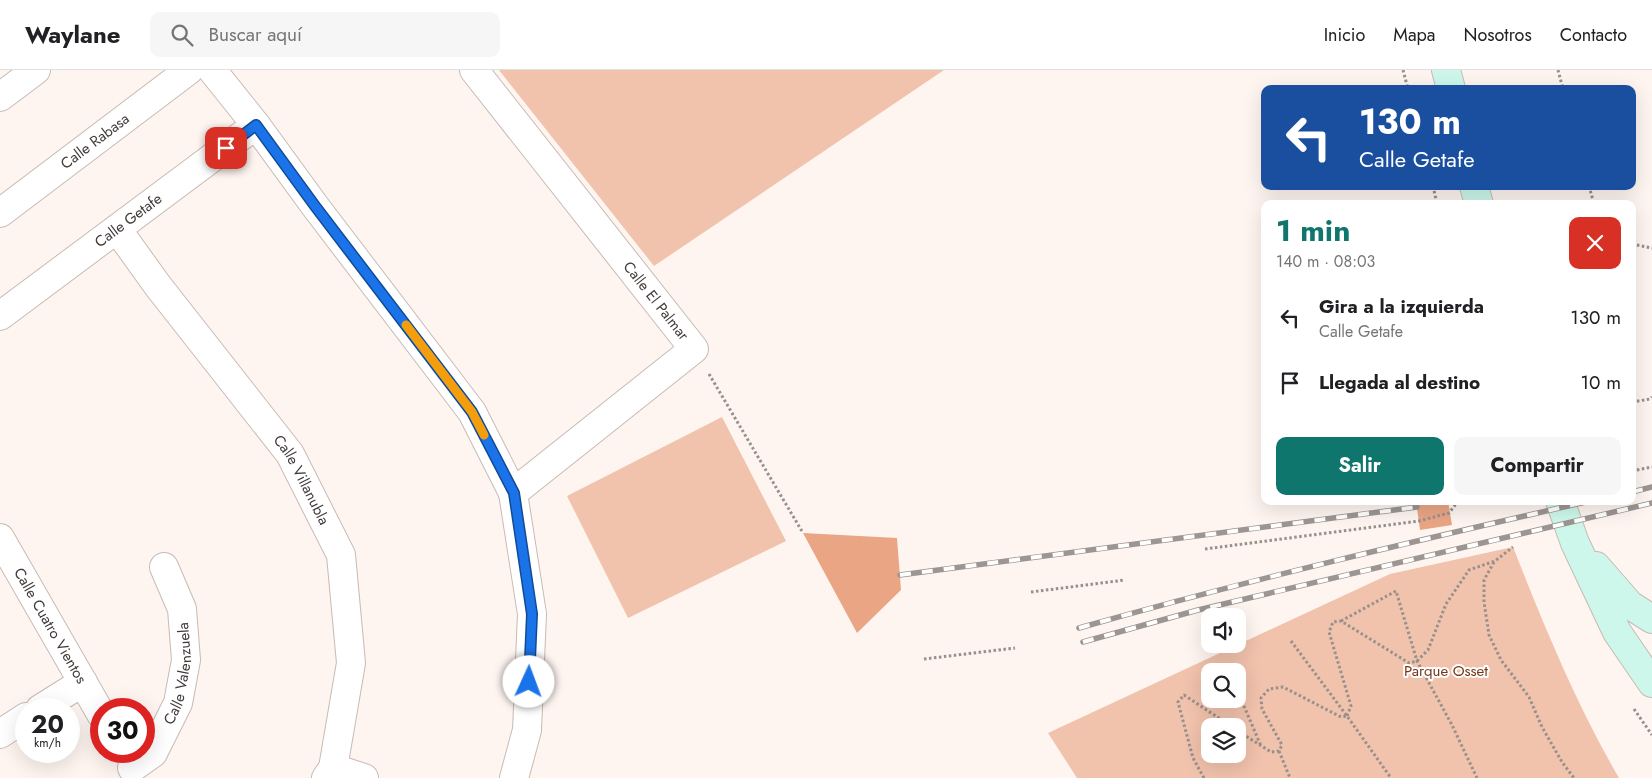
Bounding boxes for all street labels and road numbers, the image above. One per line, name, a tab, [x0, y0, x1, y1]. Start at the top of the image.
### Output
street label: Calle Rabasa	[56, 108, 134, 175]
street label: Calle Getafe	[90, 188, 167, 253]
street label: Calle El Palmar	[618, 257, 695, 346]
street label: Calle Villanubla	[268, 430, 335, 529]
street label: Calle Cuatro Vientos	[8, 563, 92, 688]
street label: Calle Valenzuela	[158, 621, 197, 728]

